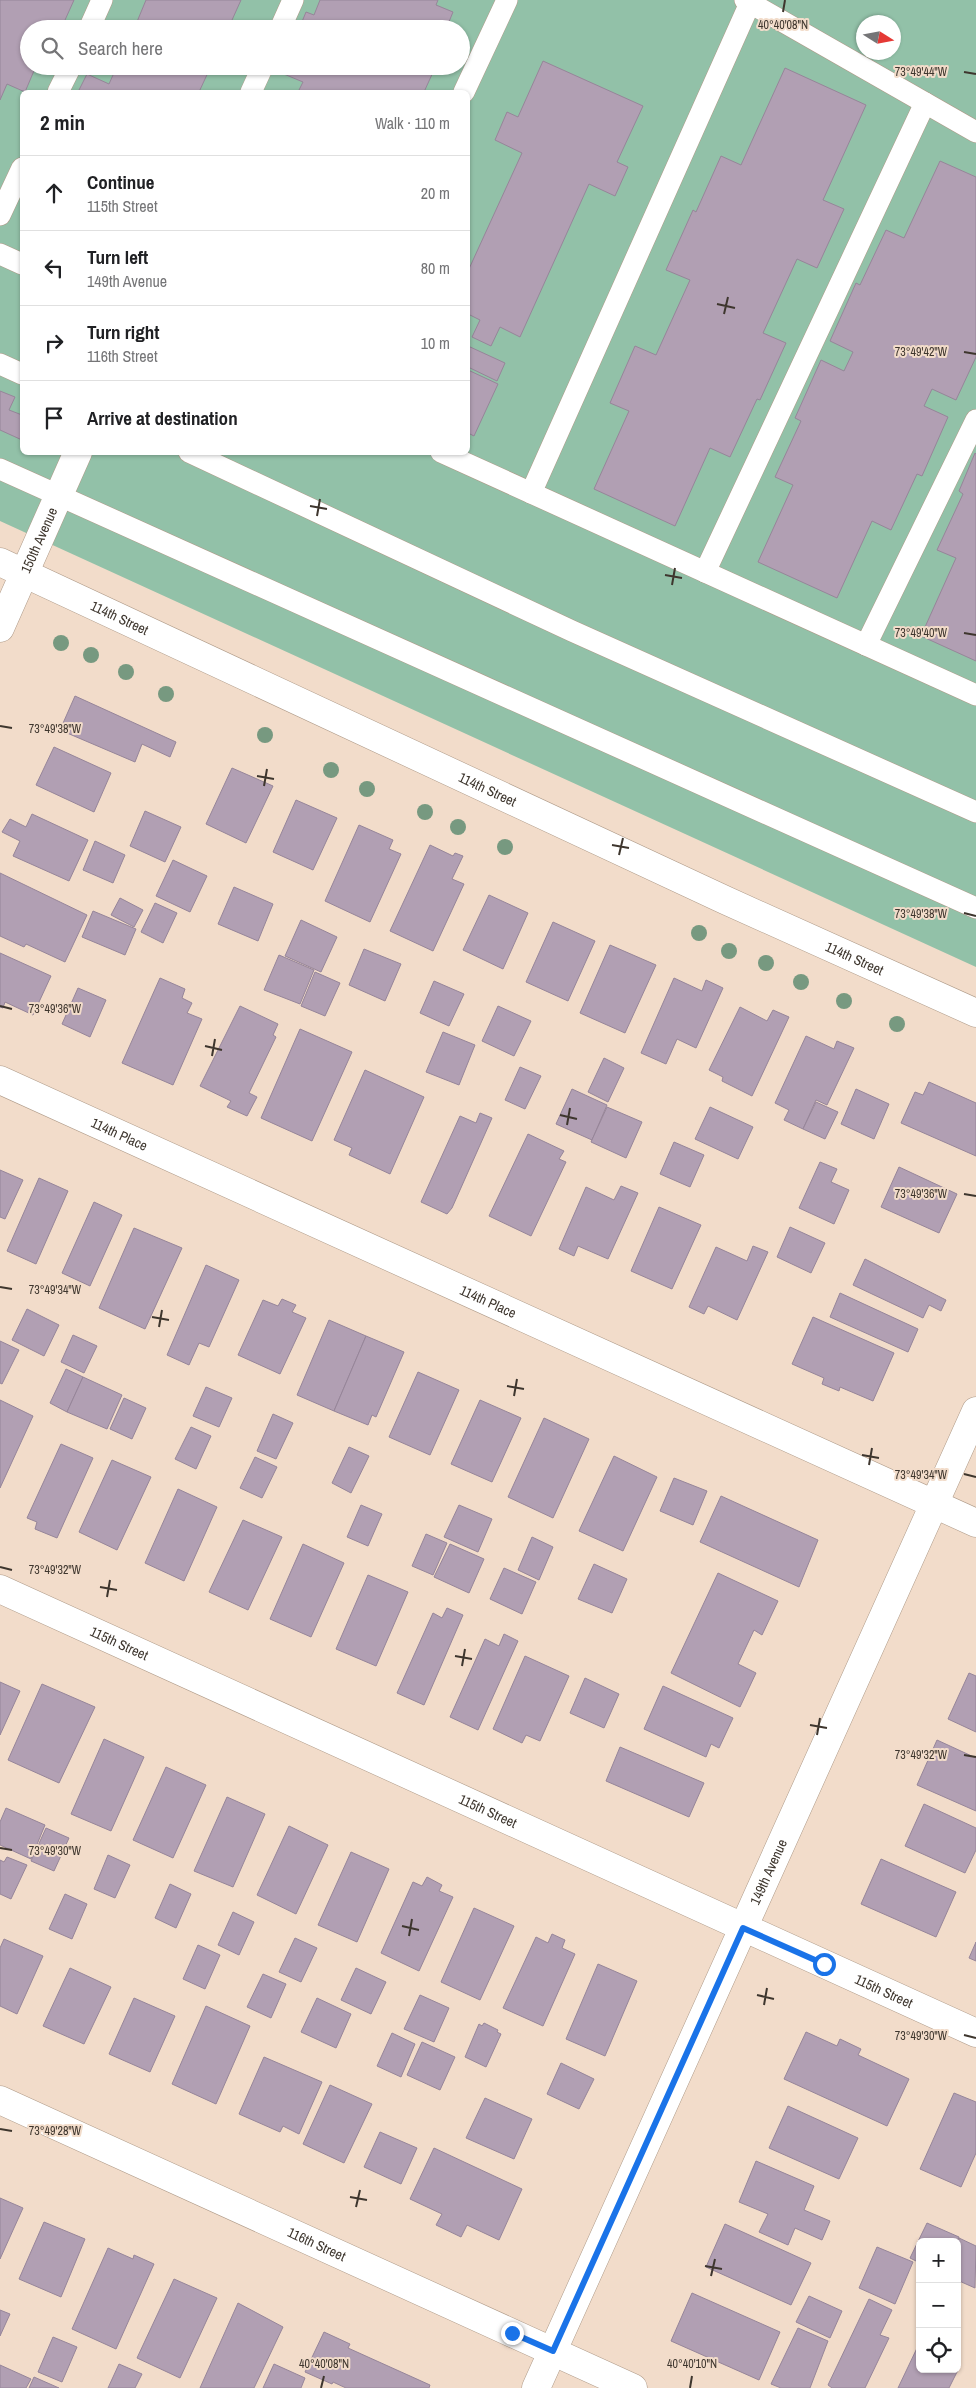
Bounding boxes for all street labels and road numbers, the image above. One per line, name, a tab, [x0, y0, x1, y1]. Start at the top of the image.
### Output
street label: 150th Avenue	[16, 505, 61, 576]
street label: 114th Street	[88, 597, 151, 639]
street label: 114th Street	[456, 768, 519, 811]
street label: 114th Street	[823, 937, 886, 979]
street label: 114th Place	[88, 1114, 150, 1155]
street label: 114th Place	[457, 1281, 519, 1322]
street label: 115th Street	[87, 1622, 151, 1664]
street label: 115th Street	[456, 1790, 520, 1832]
street label: 149th Avenue	[746, 1836, 791, 1908]
street label: 115th Street	[852, 1970, 916, 2012]
street label: 116th Street	[285, 2223, 349, 2265]

